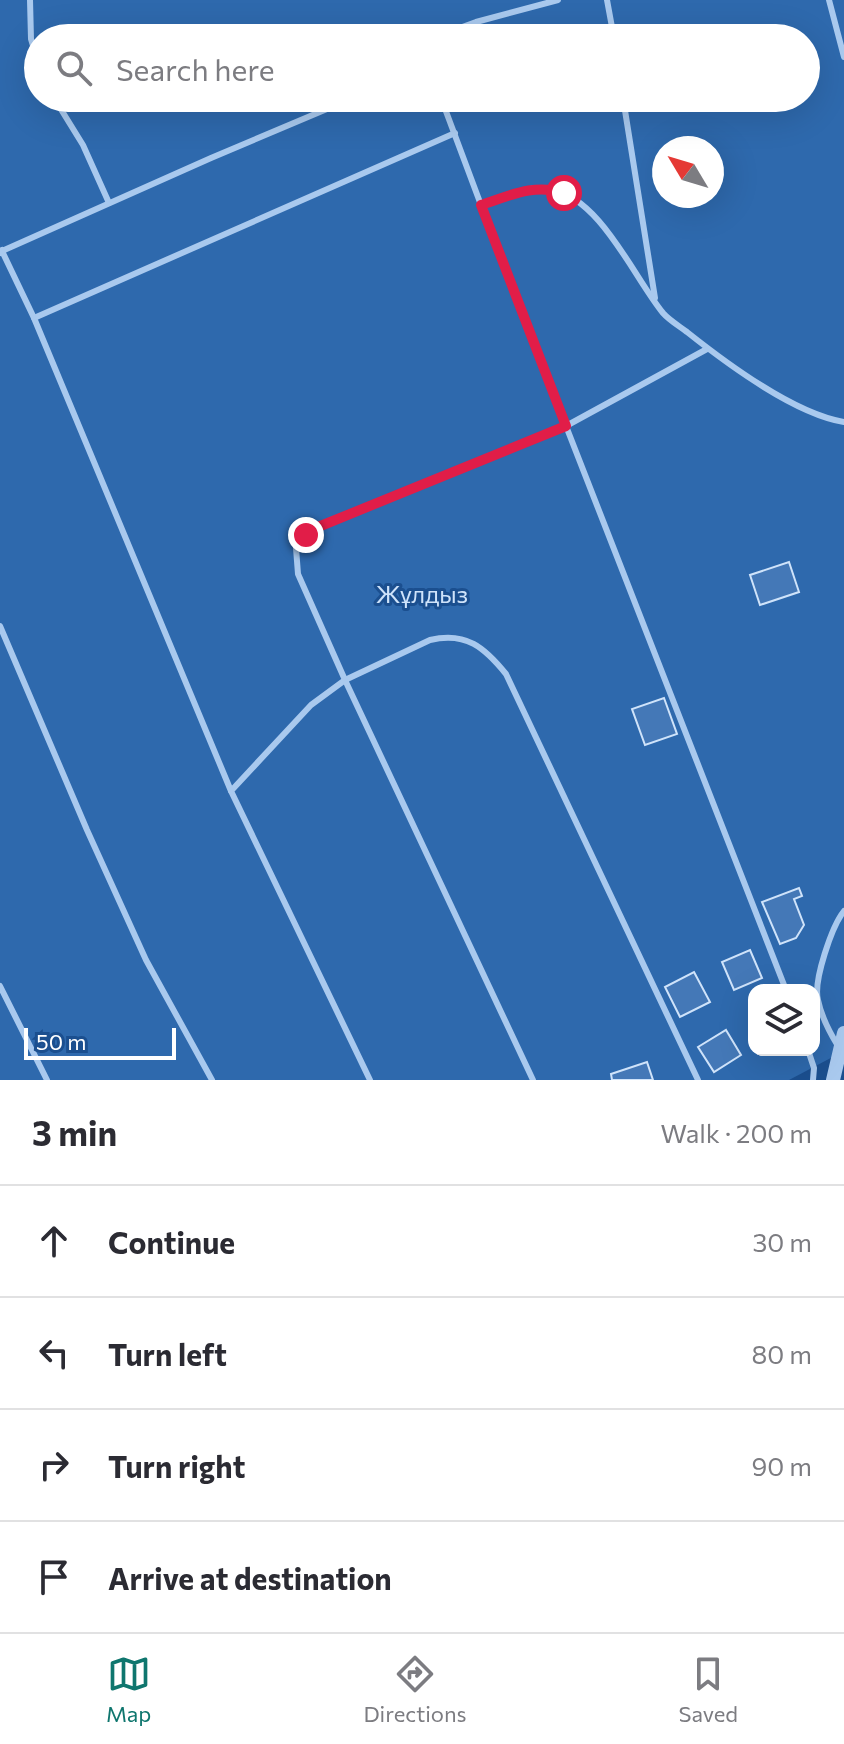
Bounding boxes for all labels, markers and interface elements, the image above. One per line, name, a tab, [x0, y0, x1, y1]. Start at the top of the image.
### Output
search box	[24, 24, 820, 112]
icon: search	[52, 46, 96, 90]
text: Search here	[116, 50, 275, 87]
north arrow	[652, 136, 724, 208]
route start	[546, 175, 582, 211]
route end	[288, 517, 324, 553]
park label: Жұлдыз	[376, 579, 468, 608]
map controls	[748, 984, 820, 1056]
button: layers	[748, 984, 820, 1056]
scale bar	[24, 1024, 176, 1060]
text: 50 m	[36, 1028, 86, 1055]
text: 3 min	[32, 1111, 117, 1153]
text: Walk · 200 m	[661, 1117, 812, 1148]
icon: ahead	[32, 1219, 76, 1263]
text: Continue	[108, 1223, 235, 1260]
text: 30 m	[753, 1226, 812, 1257]
icon: left	[32, 1331, 76, 1375]
text: Turn left	[108, 1335, 227, 1372]
text: 80 m	[752, 1338, 812, 1369]
icon: right	[32, 1443, 76, 1487]
text: Turn right	[108, 1447, 245, 1484]
text: 90 m	[752, 1450, 812, 1481]
icon: arrive	[32, 1555, 76, 1599]
text: Arrive at destination	[108, 1559, 392, 1596]
tab: Map	[106, 1652, 151, 1727]
tab: Directions	[363, 1652, 467, 1727]
tab: Saved	[679, 1652, 738, 1727]

